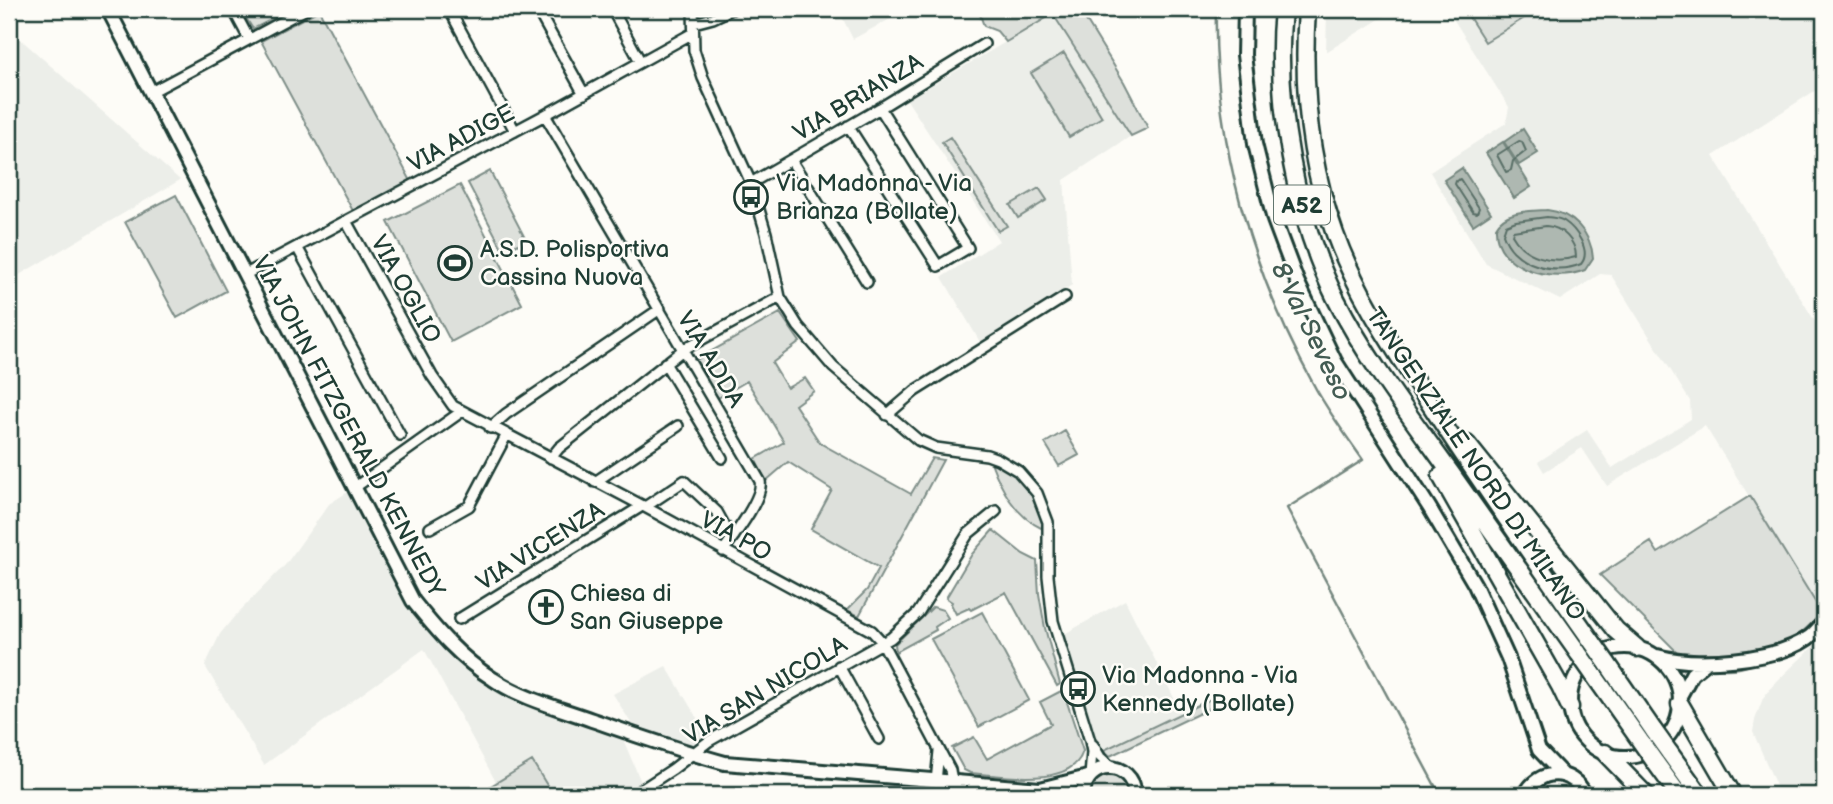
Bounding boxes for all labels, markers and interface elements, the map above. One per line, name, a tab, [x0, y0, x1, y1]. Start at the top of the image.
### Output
street label: VIA BRIANZA	[788, 47, 929, 148]
street label: VIA ADIGE	[403, 98, 520, 179]
place label: Via Madonna - Via Brianza (Bollate)	[776, 169, 972, 226]
bus stop icon: Via Madonna - Via Brianza (Bollate)	[732, 178, 770, 216]
road number: A52	[1274, 186, 1330, 224]
street label: VIA OGLIO	[364, 230, 447, 348]
place label: A.S.D. Polisportiva Cassina Nuova	[480, 235, 669, 292]
sports icon: A.S.D. Polisportiva Cassina Nuova	[436, 244, 474, 282]
street label: VIA JOHN FITZGERALD KENNEDY	[246, 251, 451, 603]
water label: 8 Val Seveso	[1264, 258, 1357, 406]
street label: TANGENZIALE NORD DI MILANO	[1360, 302, 1591, 626]
street label: VIA ADDA	[671, 306, 751, 413]
street label: VIA VICENZA	[471, 495, 610, 597]
street label: VIA PO	[695, 505, 776, 568]
place label: Chiesa di San Giuseppe	[570, 579, 723, 636]
church icon: Chiesa di San Giuseppe	[527, 588, 565, 626]
street label: VIA SAN NICOLA	[678, 630, 853, 751]
place label: Via Madonna - Via Kennedy (Bollate)	[1102, 661, 1298, 718]
bus stop icon: Via Madonna - Via Kennedy (Bollate)	[1059, 670, 1097, 708]

